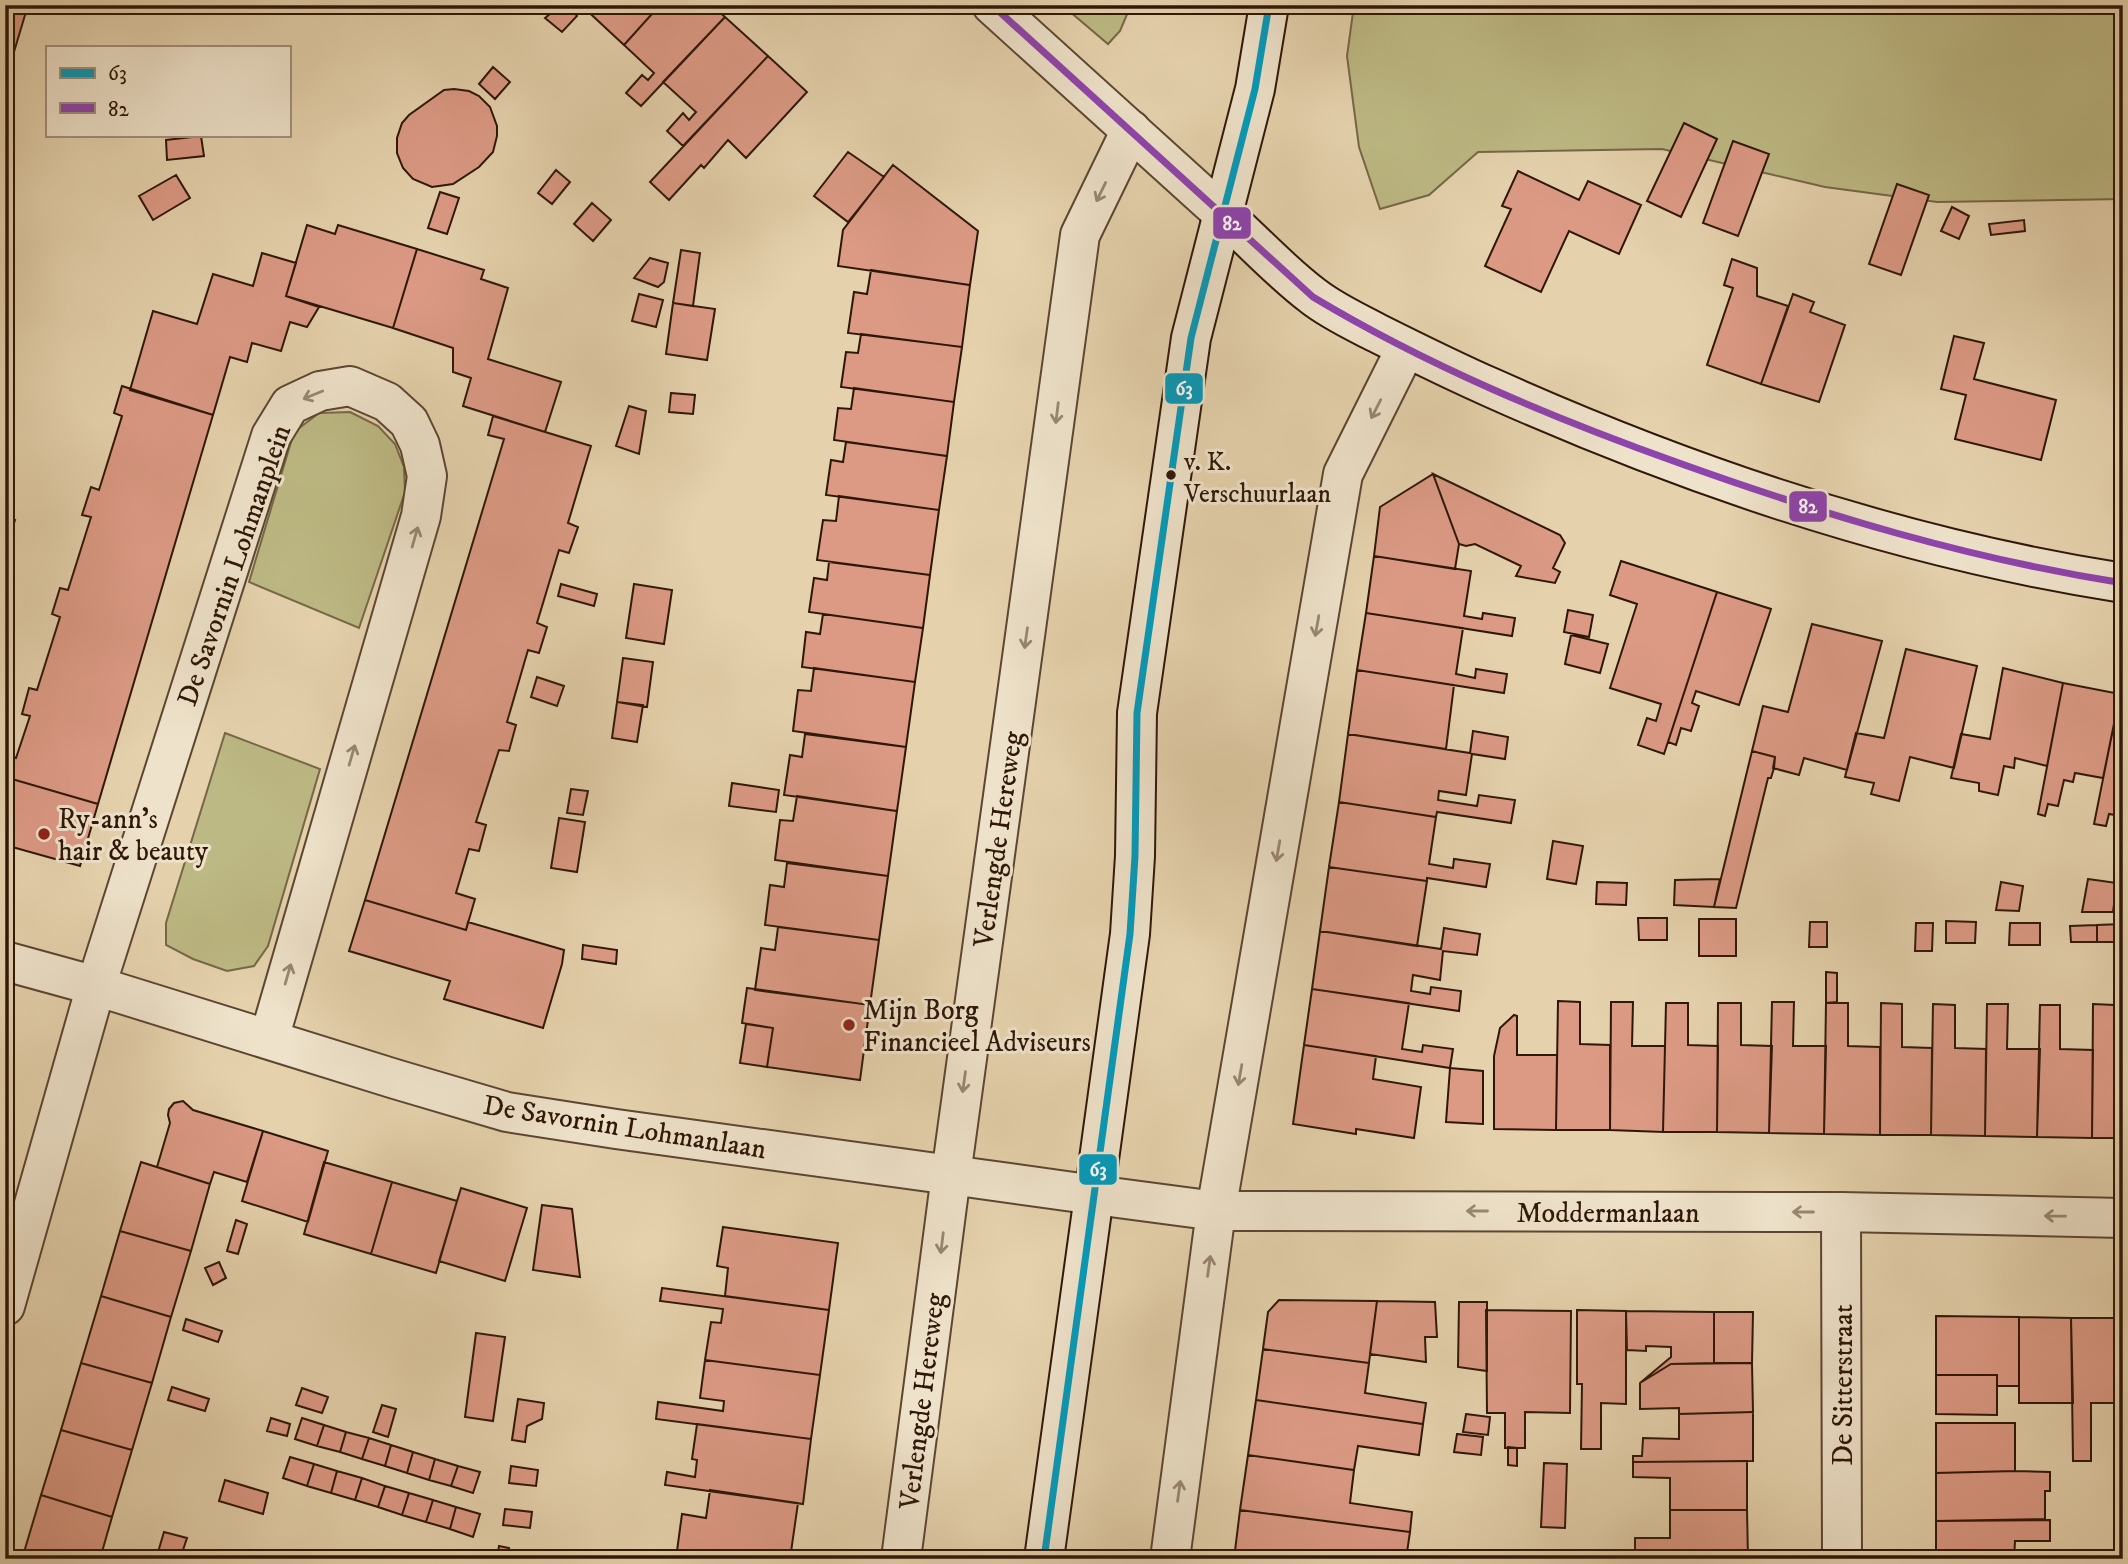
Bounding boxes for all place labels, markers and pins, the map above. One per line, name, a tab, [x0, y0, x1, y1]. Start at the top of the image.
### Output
place label: v. K. Verschuurlaan	[1183, 446, 1331, 511]
marker: v. K. Verschuurlaan	[1164, 468, 1178, 482]
place label: Ry-ann's hair & beauty	[58, 802, 209, 869]
marker: Ry-ann's hair & beauty	[36, 826, 52, 842]
place label: Mijn Borg Financieel Adviseurs	[863, 993, 1091, 1060]
marker: Mijn Borg Financieel Adviseurs	[841, 1017, 857, 1033]

